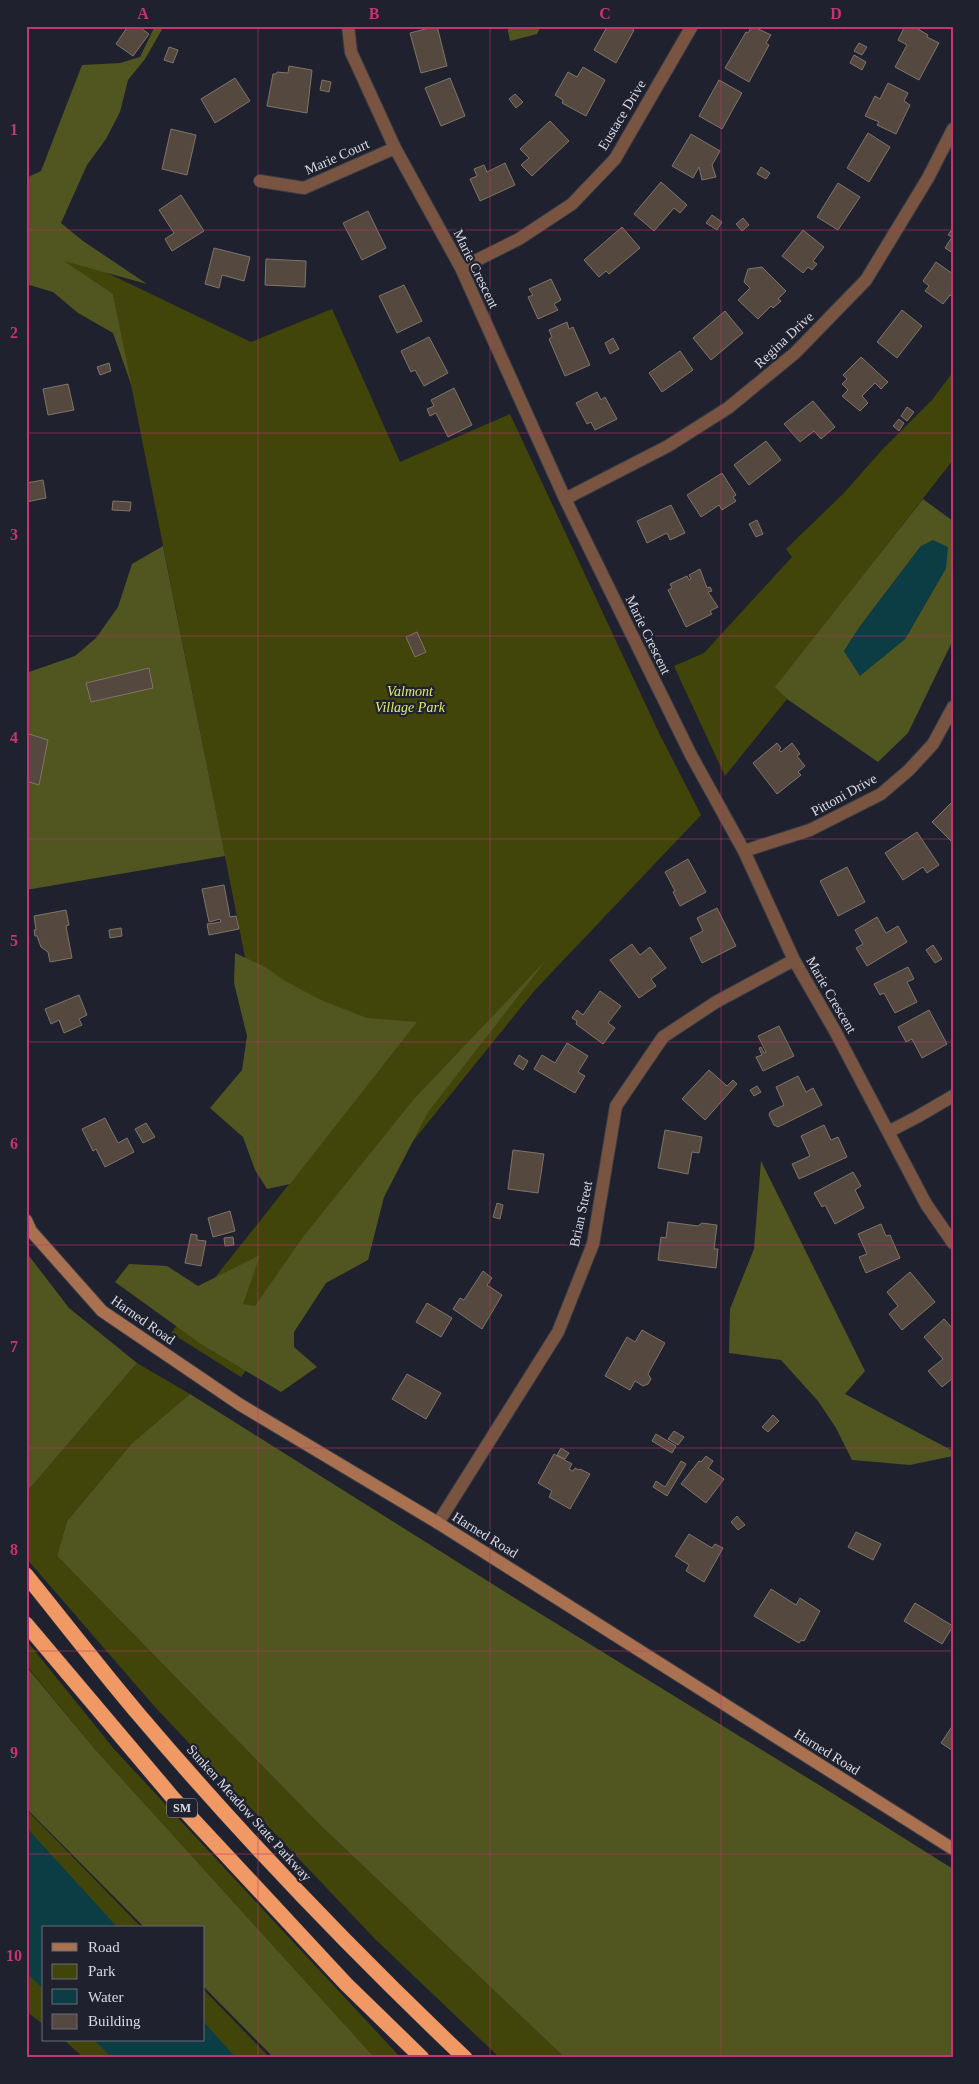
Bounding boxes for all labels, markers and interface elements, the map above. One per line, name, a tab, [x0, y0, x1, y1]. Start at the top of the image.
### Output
text: A	[137, 5, 149, 22]
text: B	[369, 5, 380, 22]
text: C	[599, 5, 611, 22]
text: D	[830, 5, 842, 22]
street label: Eustace Drive	[595, 77, 649, 153]
text: 1	[10, 121, 18, 138]
street label: Marie Court	[303, 136, 372, 178]
street label: Marie Crescent	[450, 227, 502, 311]
street label: Regina Drive	[751, 309, 817, 371]
text: 2	[10, 324, 18, 341]
text: 3	[10, 526, 18, 543]
street label: Marie Crescent	[622, 593, 674, 677]
park label: Valmont Village Park	[375, 684, 446, 715]
text: 4	[10, 729, 18, 746]
street label: Pittoni Drive	[809, 771, 879, 819]
text: 5	[10, 932, 18, 949]
street label: Marie Crescent	[803, 954, 859, 1036]
text: 6	[10, 1135, 18, 1152]
street label: Brian Street	[567, 1179, 595, 1248]
street label: Harned Road	[108, 1293, 178, 1347]
text: 7	[10, 1338, 18, 1355]
street label: Harned Road	[450, 1509, 520, 1561]
text: 8	[10, 1541, 18, 1558]
street label: Harned Road	[792, 1726, 862, 1778]
street label: Sunken Meadow State Parkway	[184, 1742, 314, 1884]
text: 9	[10, 1744, 18, 1761]
road number: SM	[167, 1799, 197, 1818]
legend	[42, 1926, 205, 2042]
text: Road	[88, 1939, 120, 1955]
text: 10	[6, 1947, 22, 1964]
text: Park	[88, 1963, 116, 1979]
text: Water	[88, 1989, 123, 2005]
text: Building	[88, 2013, 141, 2029]

